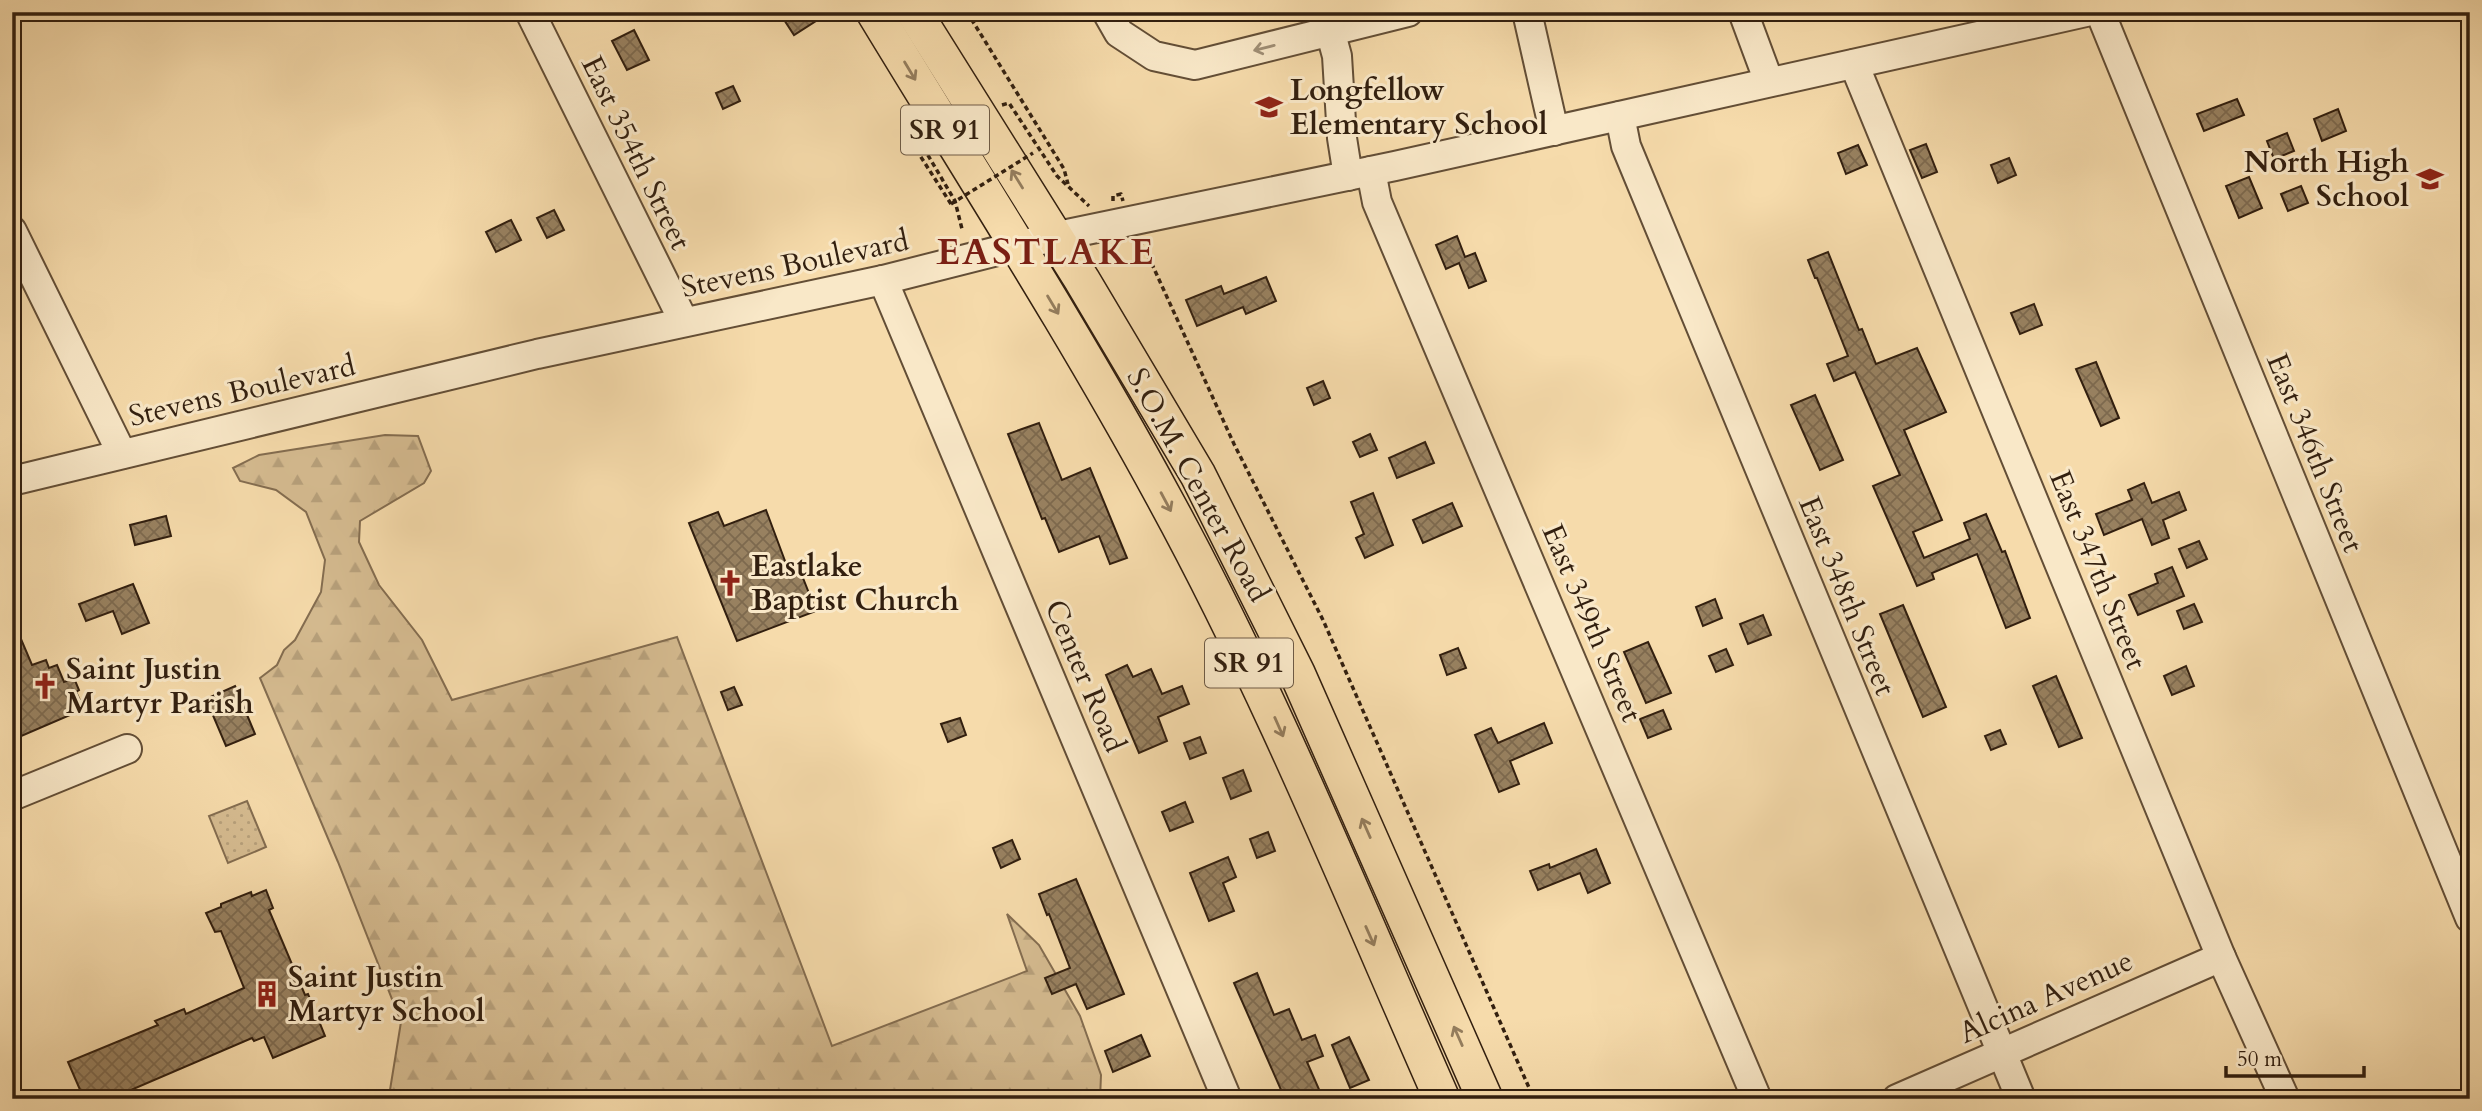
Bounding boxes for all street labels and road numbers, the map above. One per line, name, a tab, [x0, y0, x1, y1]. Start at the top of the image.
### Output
street label: East 354th Street	[571, 49, 701, 257]
road number: SR 91	[901, 106, 989, 154]
street label: Stevens Boulevard	[678, 220, 912, 308]
street label: Stevens Boulevard	[125, 345, 359, 437]
street label: East 346th Street	[2256, 347, 2374, 559]
street label: S.O.M. Center Road	[1117, 361, 1279, 609]
street label: East 347th Street	[2039, 464, 2157, 676]
street label: East 348th Street	[1788, 490, 1906, 702]
street label: East 349th Street	[1532, 518, 1652, 729]
street label: Center Road	[1035, 594, 1135, 758]
road number: SR 91	[1205, 638, 1293, 688]
street label: Alcina Avenue	[1952, 940, 2140, 1054]

